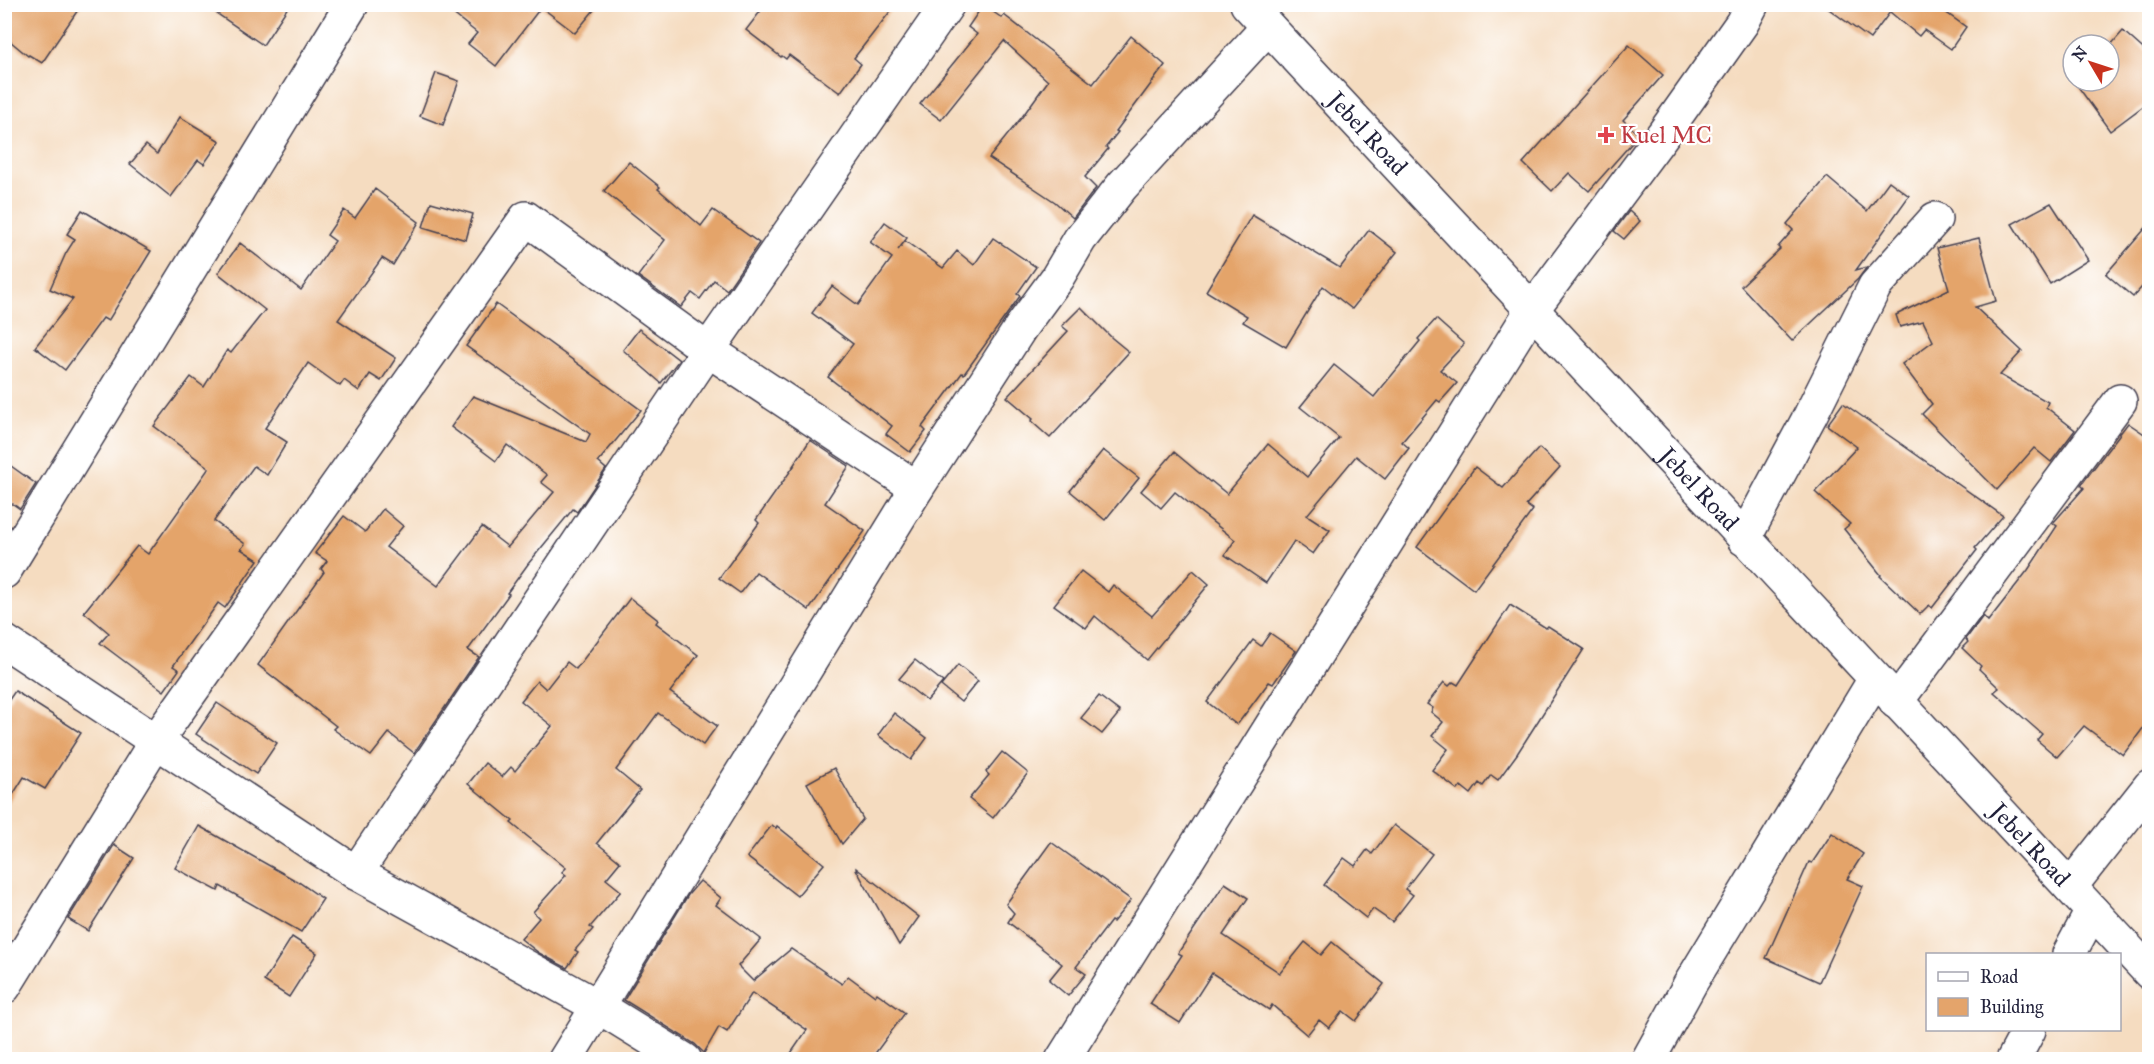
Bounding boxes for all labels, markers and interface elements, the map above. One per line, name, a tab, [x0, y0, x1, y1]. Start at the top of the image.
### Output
north arrow	[2061, 33, 2121, 93]
text: N	[2068, 42, 2092, 65]
street label: Jebel Road	[1319, 83, 1414, 182]
place label: Kuel MC	[1620, 120, 1712, 150]
marker: Kuel MC	[1597, 126, 1615, 144]
street label: Jebel Road	[1651, 439, 1745, 537]
street label: Jebel Road	[1982, 794, 2077, 893]
legend	[1926, 953, 2121, 1031]
text: Road	[1980, 966, 2018, 988]
text: Building	[1980, 996, 2044, 1019]

